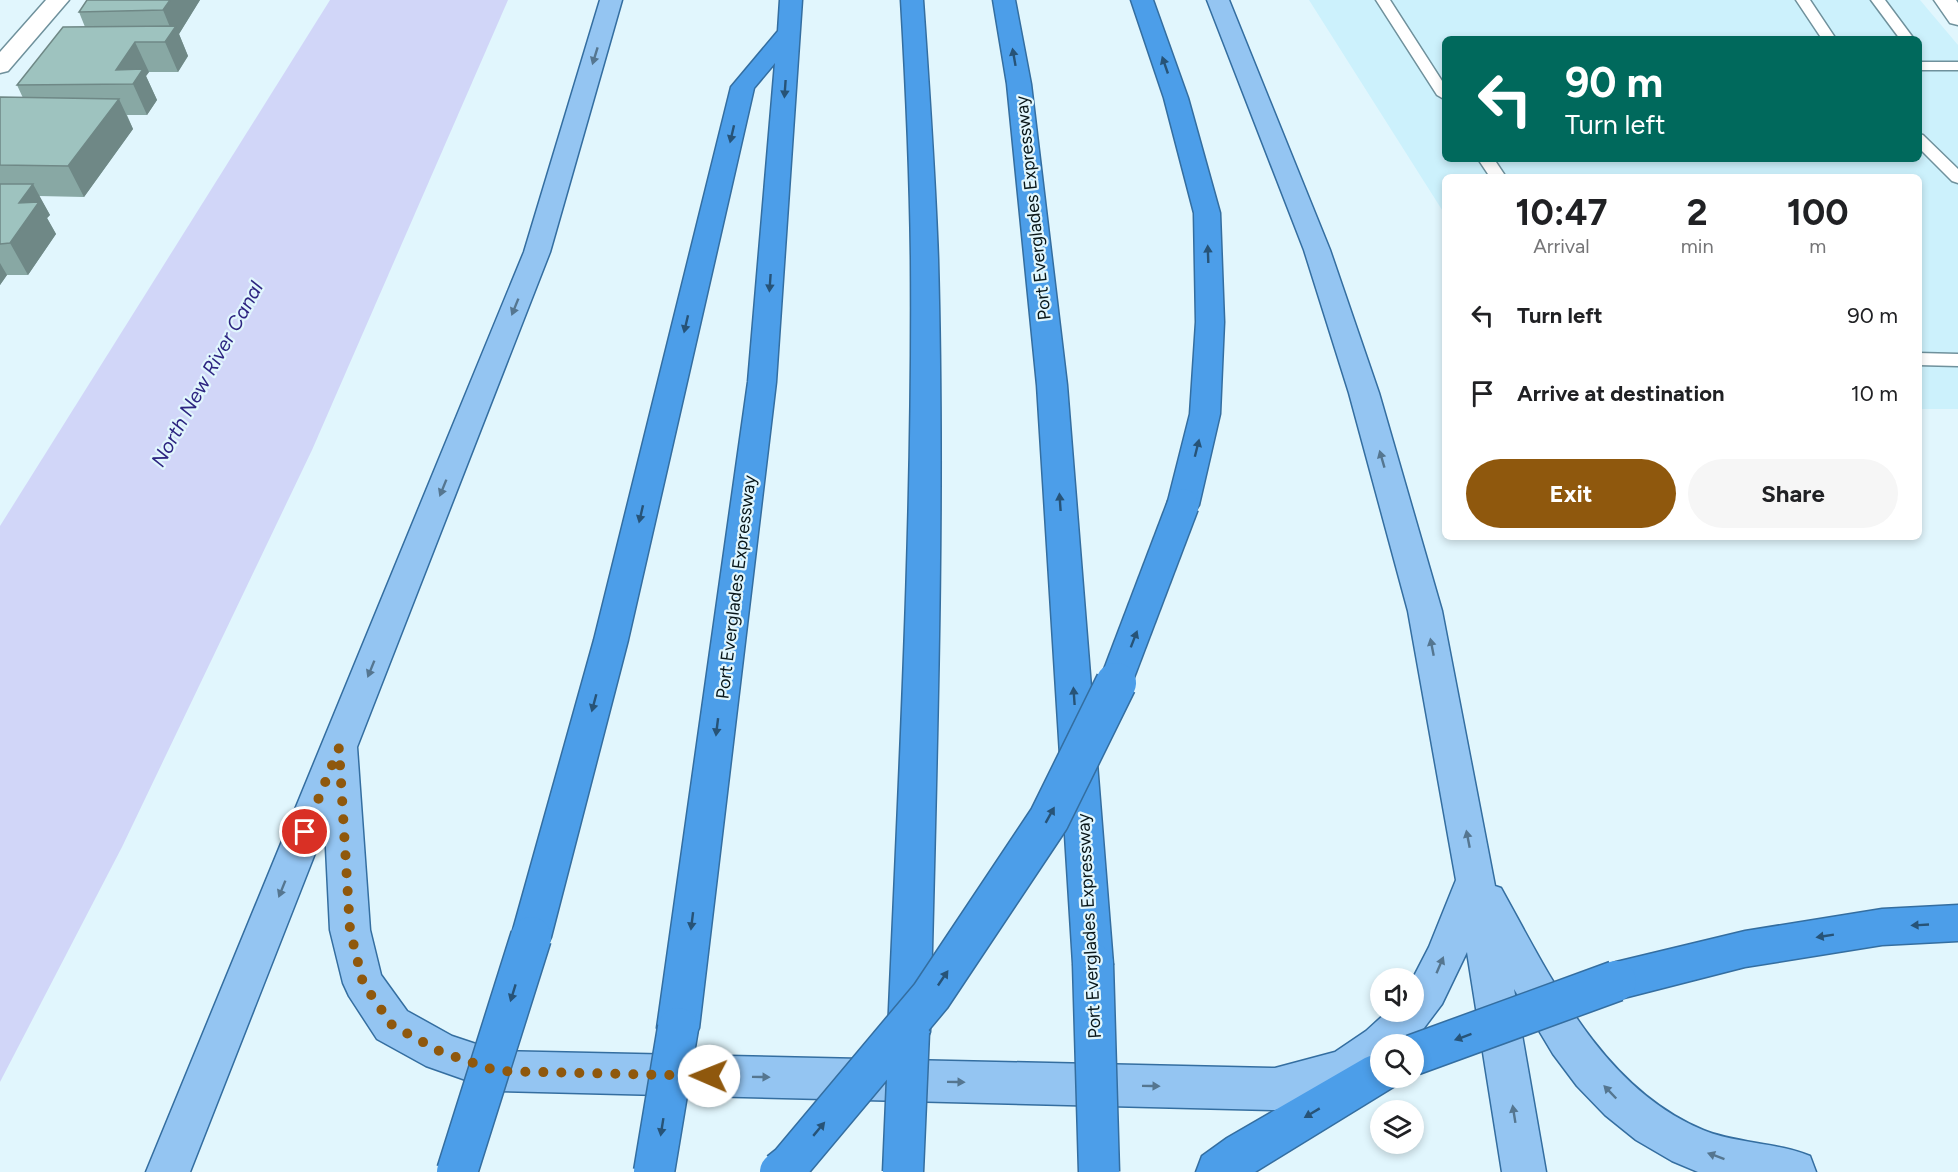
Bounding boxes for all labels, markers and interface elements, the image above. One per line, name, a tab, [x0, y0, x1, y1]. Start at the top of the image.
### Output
one-way arrow	[590, 47, 599, 65]
one-way arrow	[1010, 47, 1019, 66]
one-way arrow	[1159, 56, 1169, 74]
text: 90 m	[1565, 57, 1663, 108]
icon: left	[1466, 60, 1544, 138]
one-way arrow	[780, 80, 790, 99]
street label: Port Everglades Expressway	[1010, 94, 1056, 321]
text: Turn left	[1565, 108, 1665, 141]
one-way arrow	[726, 125, 736, 144]
text: 10:47	[1515, 191, 1607, 234]
text: 2	[1687, 191, 1708, 234]
text: 100	[1787, 191, 1849, 234]
text: Arrival	[1533, 234, 1590, 258]
text: min	[1681, 234, 1714, 258]
text: m	[1809, 234, 1826, 258]
one-way arrow	[1203, 244, 1213, 263]
one-way arrow	[765, 274, 775, 293]
water label: North New River Canal	[146, 277, 268, 471]
one-way arrow	[510, 298, 520, 316]
icon: left	[1466, 299, 1499, 332]
text: Turn left	[1517, 302, 1603, 329]
text: 90 m	[1847, 302, 1898, 329]
one-way arrow	[681, 315, 691, 333]
icon: arrive	[1466, 377, 1499, 410]
text: Arrive at destination	[1517, 380, 1725, 407]
text: 10 m	[1851, 380, 1898, 407]
one-way arrow	[1193, 439, 1203, 457]
one-way arrow	[1377, 450, 1387, 468]
button: Exit	[1466, 459, 1676, 528]
button: Share	[1688, 459, 1898, 528]
street label: Port Everglades Expressway	[711, 473, 761, 700]
one-way arrow	[438, 479, 447, 497]
one-way arrow	[1056, 492, 1065, 511]
one-way arrow	[635, 504, 645, 523]
one-way arrow	[1129, 630, 1139, 648]
one-way arrow	[1427, 638, 1436, 657]
one-way arrow	[365, 660, 375, 678]
one-way arrow	[1069, 686, 1079, 705]
one-way arrow	[588, 694, 598, 712]
one-way arrow	[713, 718, 722, 737]
pin	[279, 806, 330, 857]
one-way arrow	[1045, 807, 1055, 824]
street label: Port Everglades Expressway	[1072, 812, 1106, 1039]
icon: arrive	[288, 815, 321, 848]
one-way arrow	[1463, 829, 1472, 848]
one-way arrow	[277, 880, 287, 898]
one-way arrow	[687, 911, 697, 930]
one-way arrow	[1911, 920, 1930, 930]
one-way arrow	[1815, 932, 1834, 941]
one-way arrow	[1436, 956, 1445, 974]
map controls	[1370, 968, 1424, 1154]
button: sound	[1370, 968, 1424, 1022]
one-way arrow	[937, 971, 949, 987]
one-way arrow	[508, 984, 518, 1002]
one-way arrow	[1453, 1033, 1471, 1043]
button: search	[1370, 1034, 1424, 1088]
position arrow	[677, 1044, 741, 1108]
one-way arrow	[752, 1073, 771, 1082]
one-way arrow	[947, 1077, 966, 1087]
one-way arrow	[1142, 1082, 1161, 1091]
one-way arrow	[1604, 1085, 1618, 1099]
button: layers	[1370, 1100, 1424, 1154]
one-way arrow	[1509, 1105, 1518, 1124]
one-way arrow	[1303, 1108, 1320, 1118]
one-way arrow	[657, 1117, 666, 1136]
one-way arrow	[813, 1121, 826, 1137]
one-way arrow	[1707, 1151, 1725, 1160]

